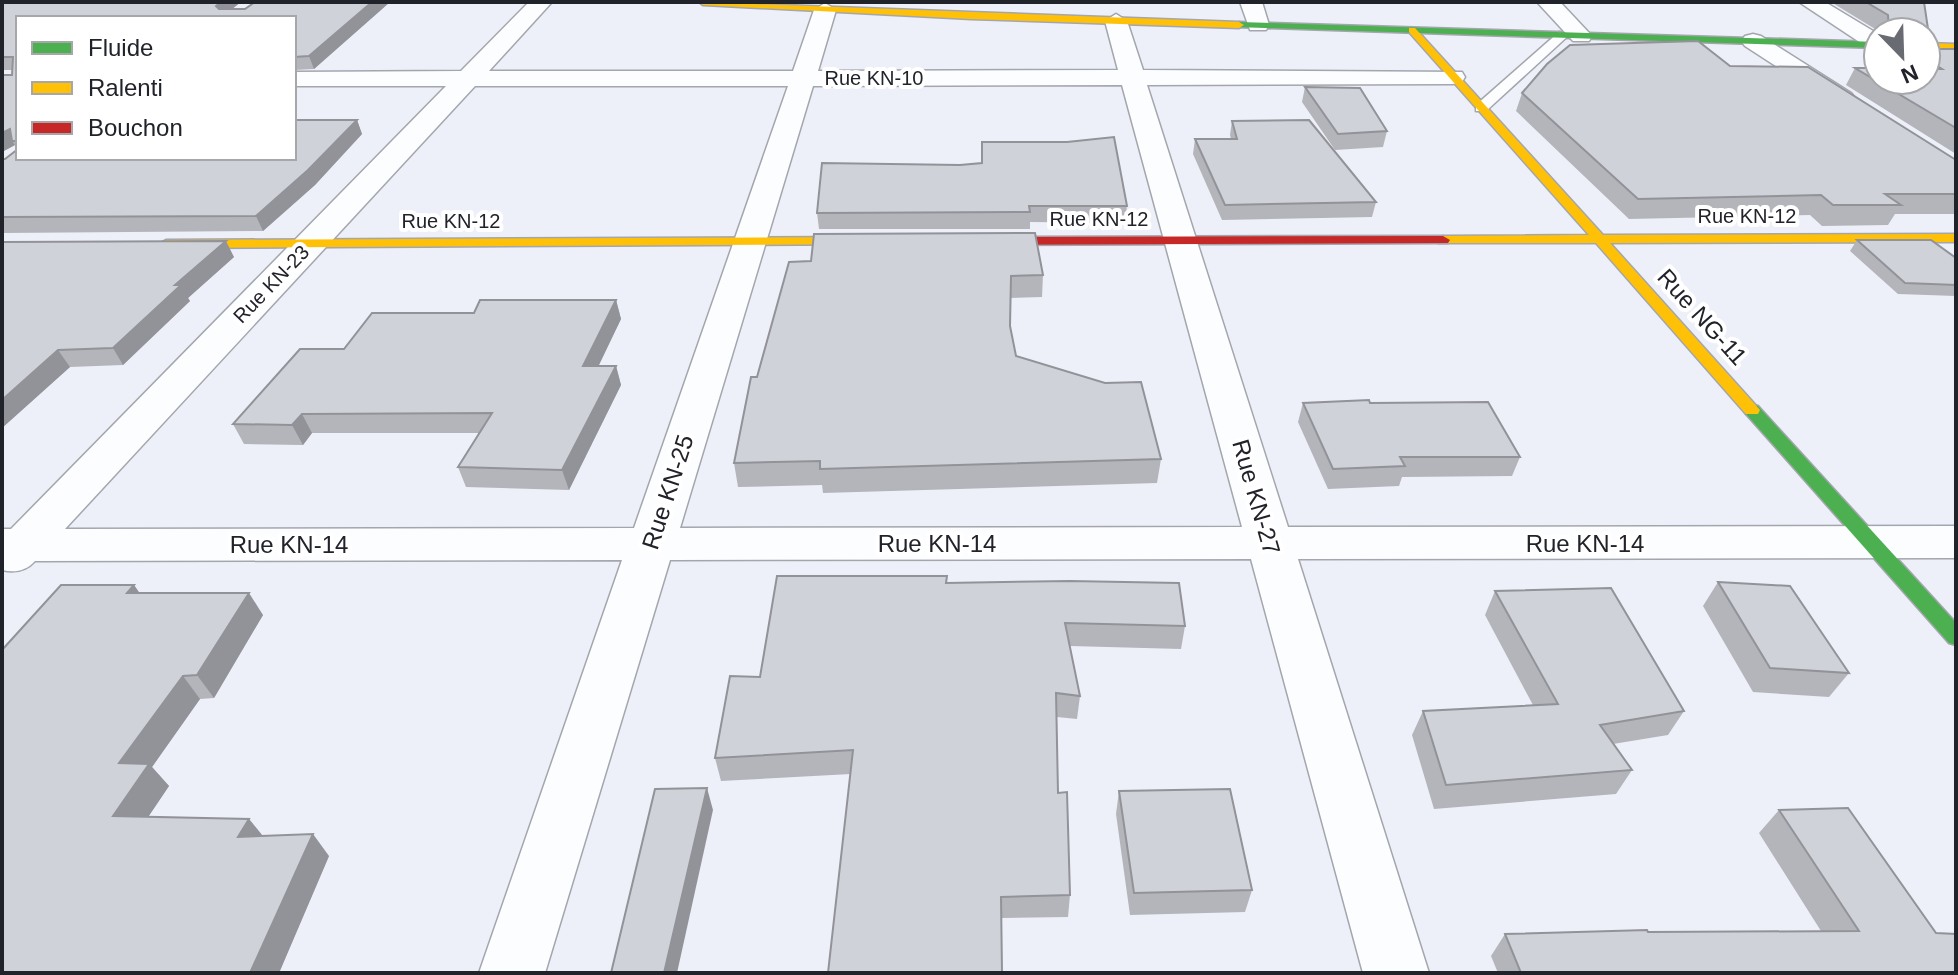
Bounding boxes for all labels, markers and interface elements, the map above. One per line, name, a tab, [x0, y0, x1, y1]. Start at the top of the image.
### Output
legend	[16, 16, 296, 160]
north arrow	[1862, 16, 1942, 96]
text: Fluide	[88, 34, 153, 61]
text: N	[1897, 59, 1922, 89]
street label: Rue KN-10	[825, 67, 923, 89]
text: Ralenti	[88, 74, 163, 101]
text: Bouchon	[88, 114, 183, 141]
street label: Rue KN-12	[1698, 205, 1796, 227]
street label: Rue KN-12	[1050, 208, 1148, 230]
street label: Rue KN-12	[402, 210, 500, 232]
street label: Rue KN-23	[229, 241, 313, 327]
street label: Rue NG-11	[1652, 263, 1752, 370]
street label: Rue KN-25	[636, 431, 699, 552]
street label: Rue KN-27	[1227, 436, 1286, 558]
street label: Rue KN-14	[878, 530, 996, 557]
street label: Rue KN-14	[1526, 530, 1644, 557]
street label: Rue KN-14	[230, 531, 348, 558]

